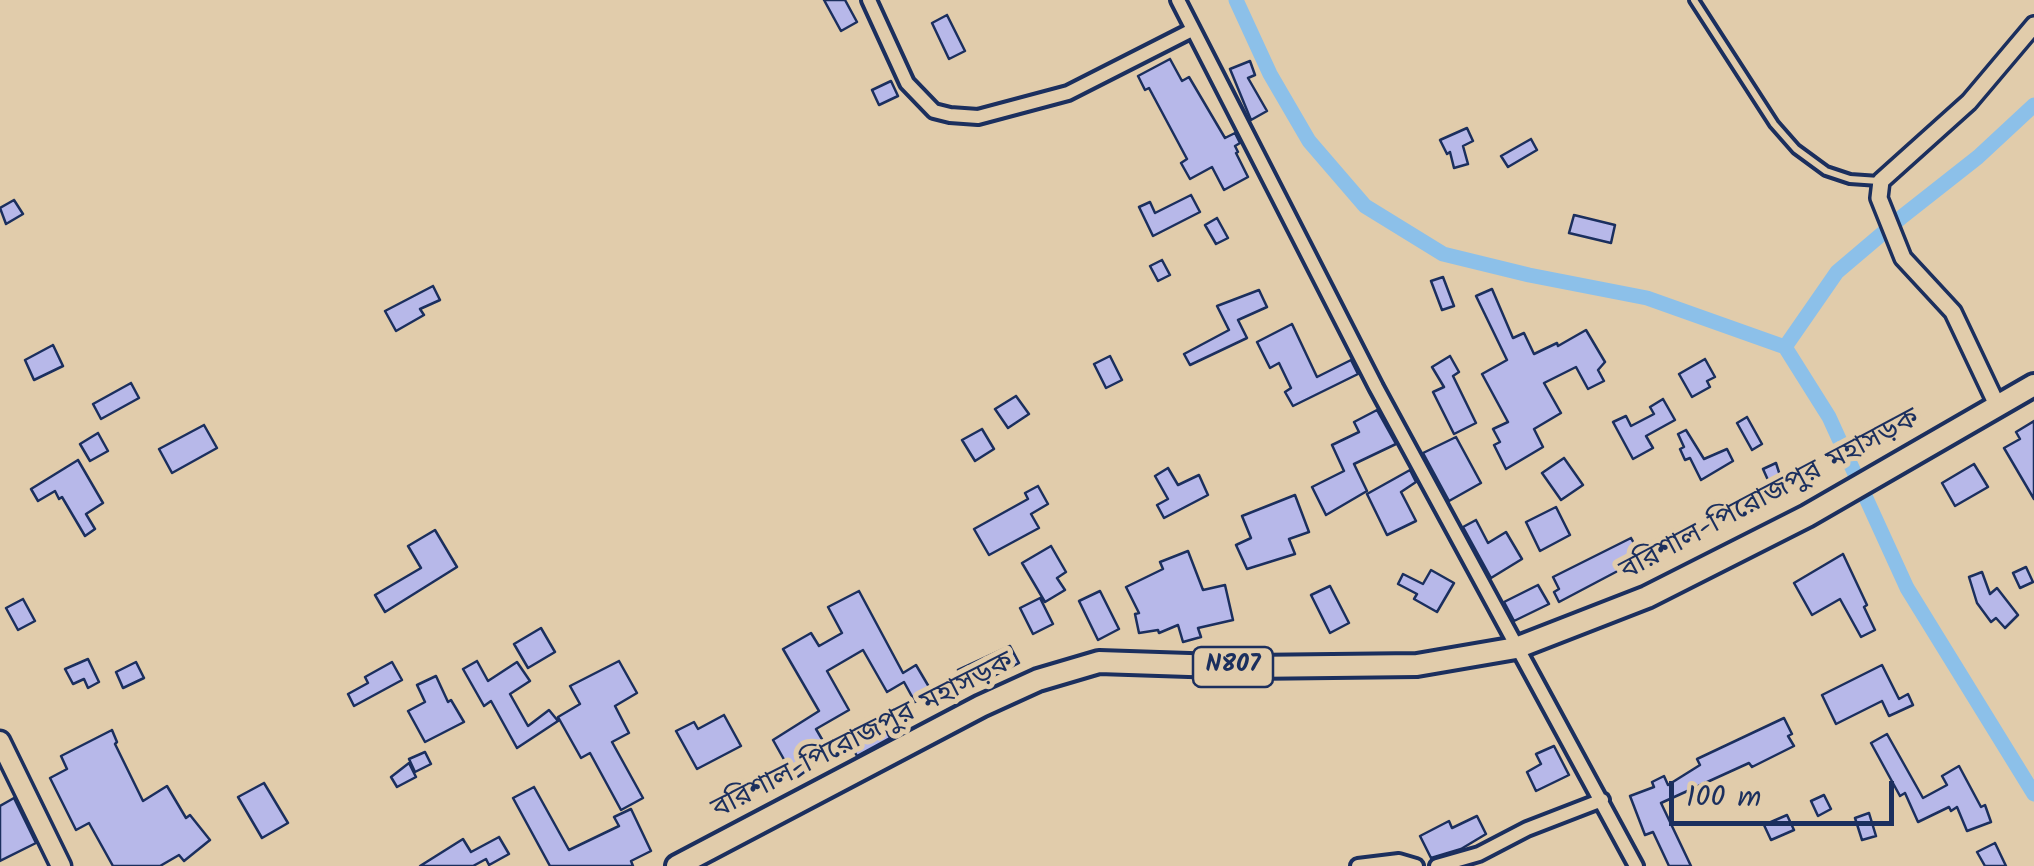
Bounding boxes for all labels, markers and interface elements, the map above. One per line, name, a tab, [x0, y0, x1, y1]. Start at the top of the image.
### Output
street label: বরিশাল-পিরোজপুর মহাসড়ক	[1616, 404, 1926, 590]
street label: বরিশাল-পিরোজপুর মহাসড়ক	[708, 647, 1020, 829]
road number: N807	[1193, 647, 1273, 687]
scale bar	[1674, 761, 1899, 823]
text: 100 m	[1686, 774, 1761, 822]

